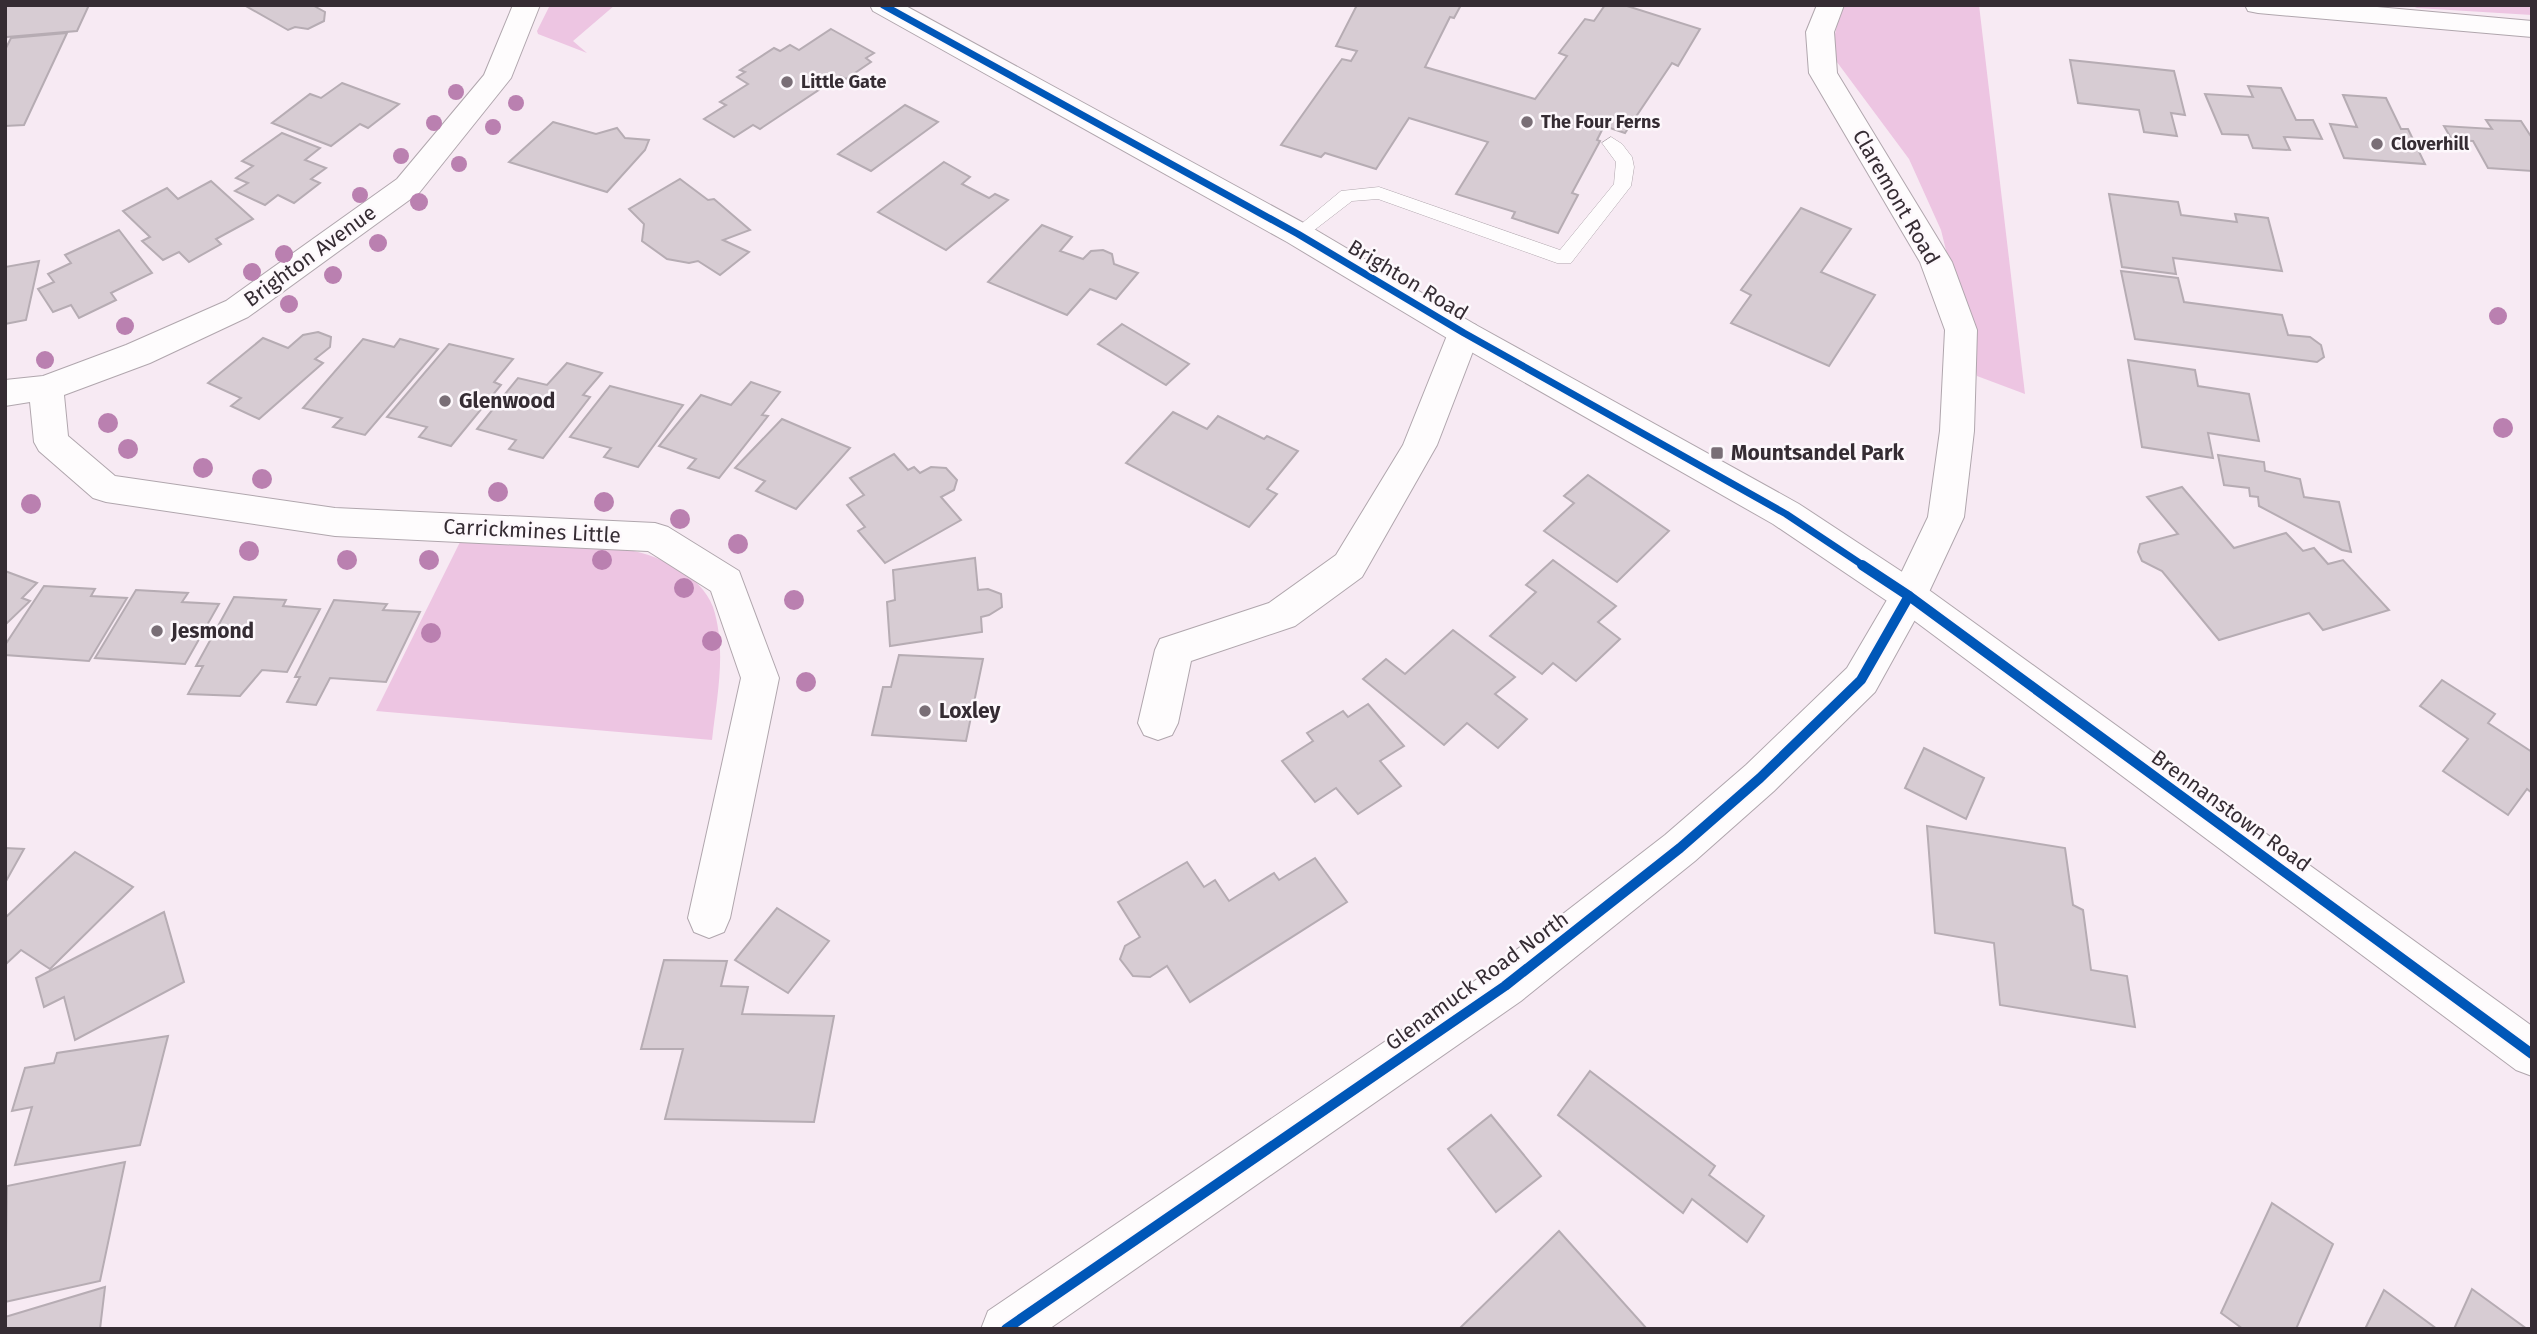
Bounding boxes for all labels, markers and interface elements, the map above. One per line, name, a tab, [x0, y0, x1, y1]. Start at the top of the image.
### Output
place label: Little Gate	[801, 71, 887, 93]
marker: Little Gate	[779, 74, 795, 90]
place label: The Four Ferns	[1541, 111, 1660, 133]
marker: The Four Ferns	[1519, 114, 1535, 130]
street label: Claremont Road	[1847, 125, 1945, 269]
place label: Cloverhill	[2391, 133, 2470, 155]
marker: Cloverhill	[2369, 136, 2385, 152]
street label: Brighton Avenue	[239, 199, 381, 313]
street label: Brighton Road	[1343, 234, 1473, 326]
place label: Glenwood	[459, 388, 555, 414]
marker: Glenwood	[437, 393, 453, 409]
place label: Mountsandel Park	[1731, 440, 1904, 466]
marker: Mountsandel Park	[1709, 445, 1725, 461]
street label: Carrickmines Little	[443, 513, 621, 549]
place label: Jesmond	[170, 618, 254, 644]
marker: Jesmond	[149, 623, 165, 639]
place label: Loxley	[939, 698, 1001, 724]
marker: Loxley	[917, 703, 933, 719]
street label: Brennanstown Road	[2146, 744, 2316, 878]
street label: Glenamuck Road North	[1381, 906, 1573, 1056]

